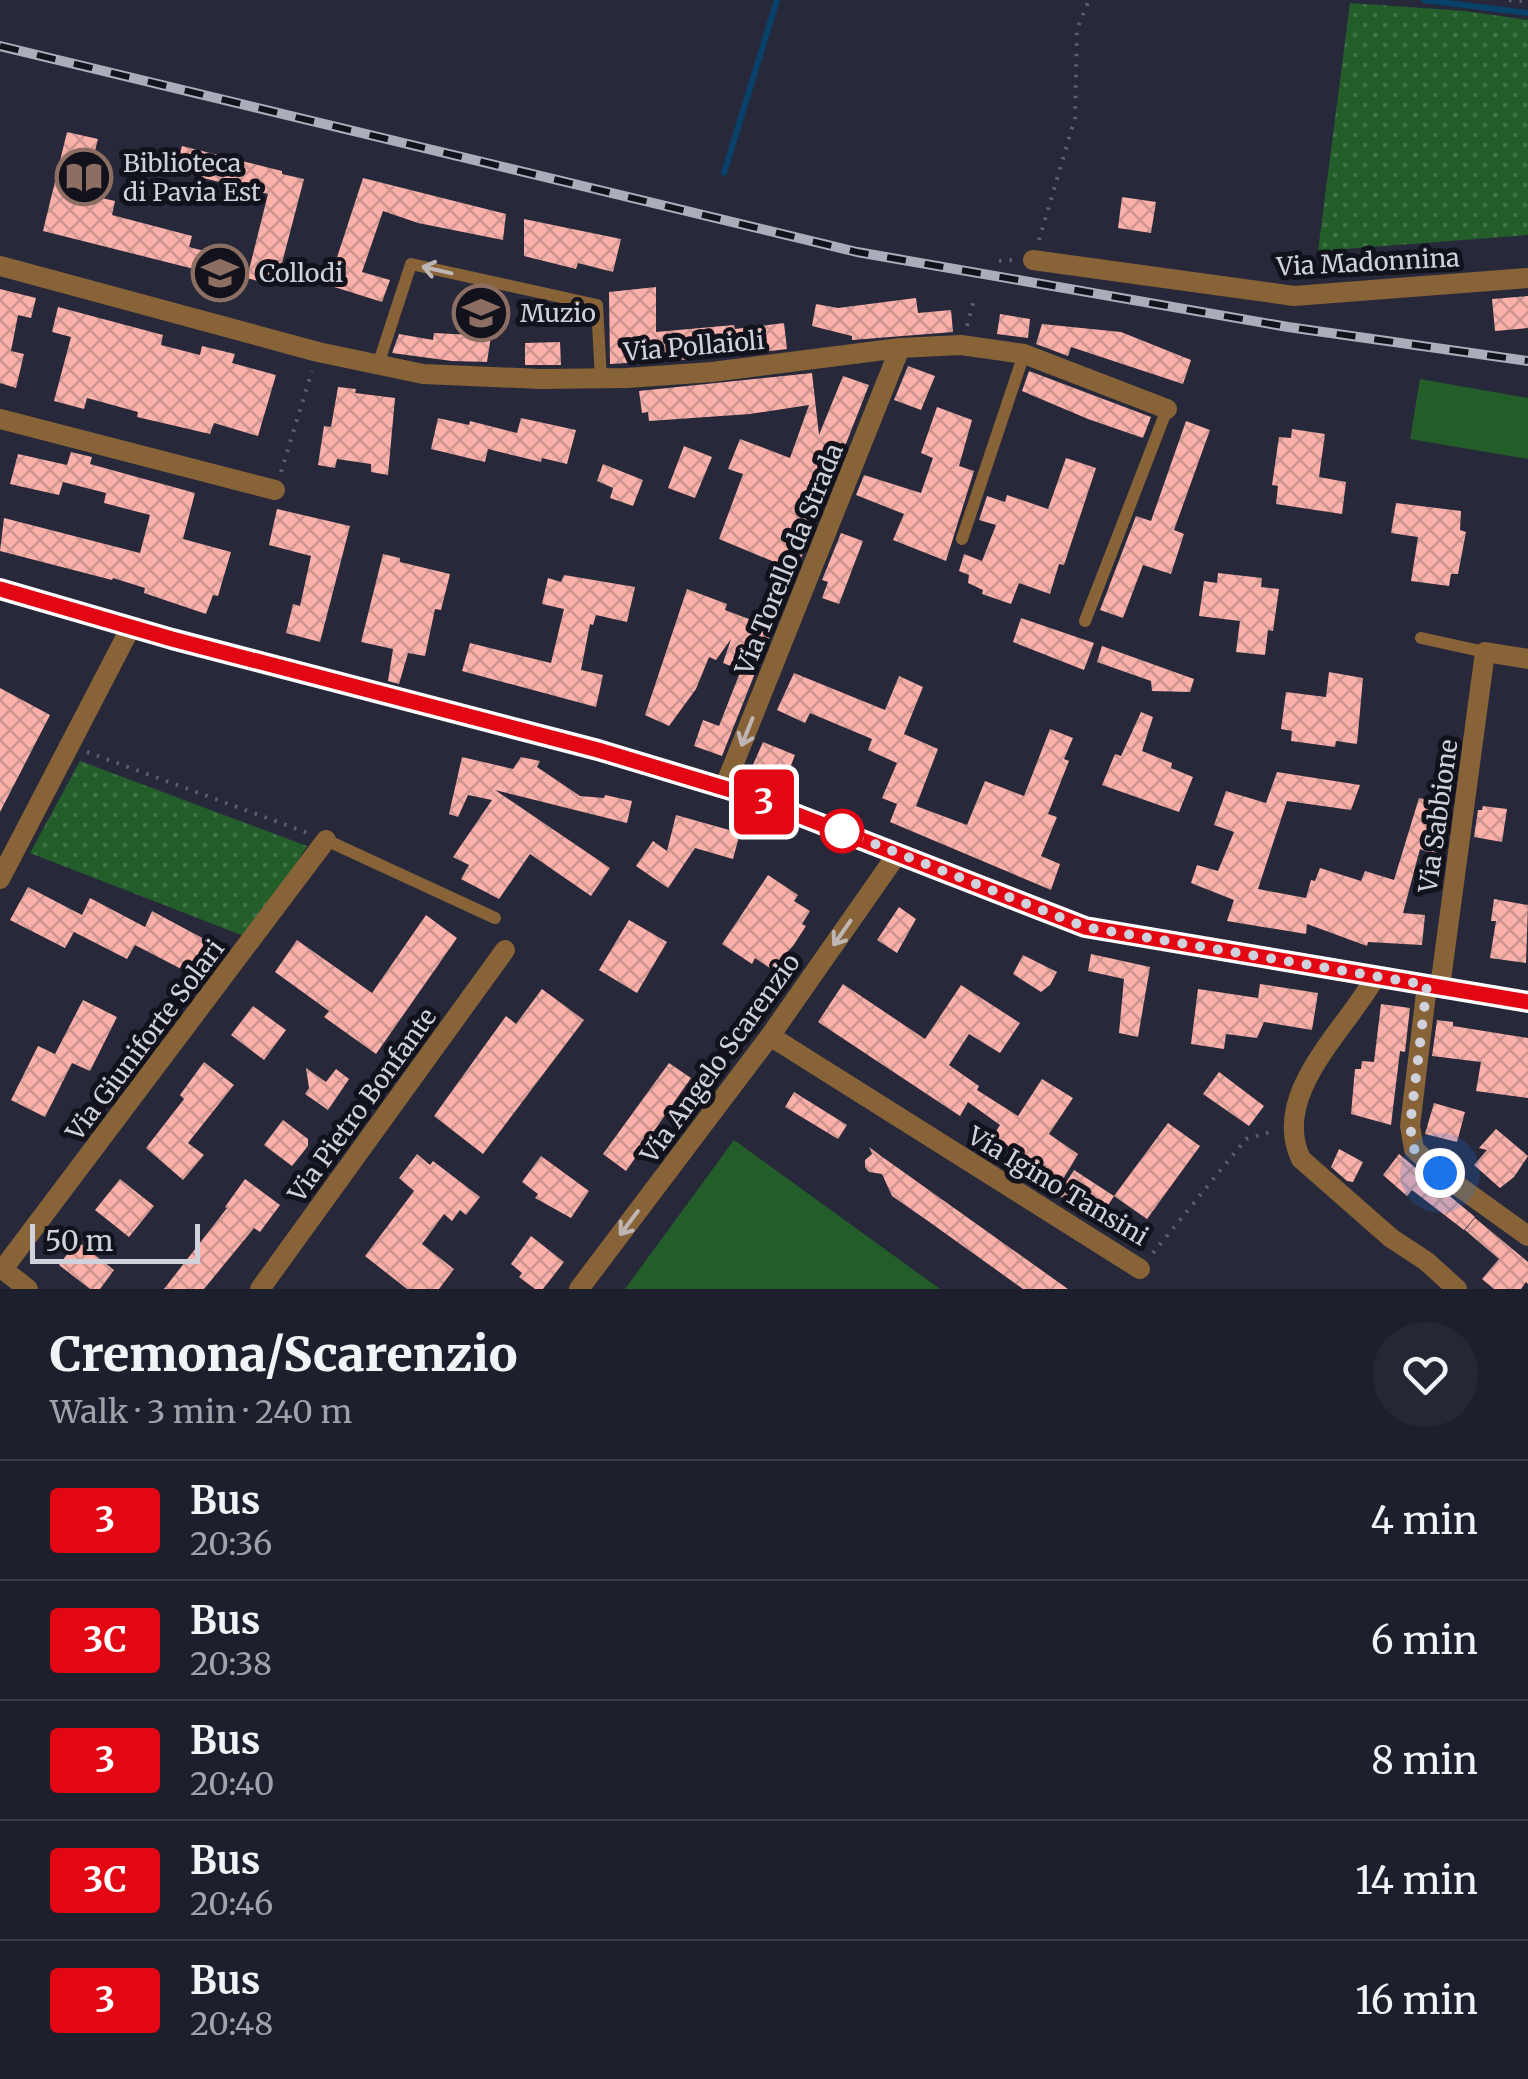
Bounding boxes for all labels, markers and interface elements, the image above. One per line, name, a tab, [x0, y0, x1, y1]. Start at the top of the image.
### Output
library icon: Biblioteca di Pavia Est	[54, 147, 114, 207]
place label: Biblioteca di Pavia Est	[123, 147, 261, 208]
street label: Via Madonnina	[1275, 241, 1460, 283]
school or university icon: Collodi	[190, 243, 250, 303]
place label: Collodi	[259, 257, 343, 289]
one-way arrow	[422, 260, 454, 278]
school or university icon: Muzio	[451, 283, 511, 343]
place label: Muzio	[520, 297, 596, 329]
street label: Via Pollaioli	[621, 324, 766, 368]
street label: Via Torello da Strada	[728, 439, 850, 680]
one-way arrow	[736, 716, 754, 746]
street label: Via Sabbione	[1411, 737, 1465, 896]
line badge: 3	[732, 770, 796, 834]
text: 3	[754, 780, 774, 824]
unlabelled marker	[821, 810, 863, 852]
one-way arrow	[832, 918, 853, 946]
street label: Via Giuniforte Solari	[59, 933, 231, 1147]
street label: Via Angelo Scarenzio	[633, 947, 807, 1170]
street label: Via Pietro Bonfante	[280, 1002, 443, 1209]
street label: Via Igino Tansini	[961, 1119, 1154, 1252]
your location	[1415, 1148, 1465, 1198]
one-way arrow	[618, 1209, 639, 1236]
scale bar	[30, 1219, 200, 1264]
text: 50 m	[45, 1223, 113, 1259]
button: heart	[1373, 1322, 1478, 1427]
text: Cremona/Scarenzio	[50, 1324, 518, 1384]
text: Walk · 3 min · 240 m	[50, 1392, 352, 1432]
text: Bus	[190, 1477, 260, 1524]
text: 4 min	[1370, 1497, 1478, 1544]
text: 3	[95, 1498, 115, 1542]
text: 20:36	[190, 1524, 272, 1564]
text: Bus	[190, 1597, 260, 1644]
text: 6 min	[1371, 1617, 1478, 1664]
text: 3C	[83, 1618, 127, 1662]
text: 20:38	[190, 1644, 272, 1684]
text: Bus	[190, 1717, 260, 1764]
text: 8 min	[1371, 1737, 1478, 1784]
text: 3	[95, 1738, 115, 1782]
text: 20:40	[190, 1764, 275, 1804]
text: Bus	[190, 1837, 260, 1884]
text: 14 min	[1355, 1857, 1478, 1904]
text: 3C	[83, 1858, 127, 1902]
text: 20:46	[190, 1884, 273, 1924]
text: Bus	[190, 1957, 260, 2004]
text: 16 min	[1355, 1977, 1478, 2024]
text: 3	[95, 1978, 115, 2022]
text: 20:48	[190, 2004, 273, 2044]

